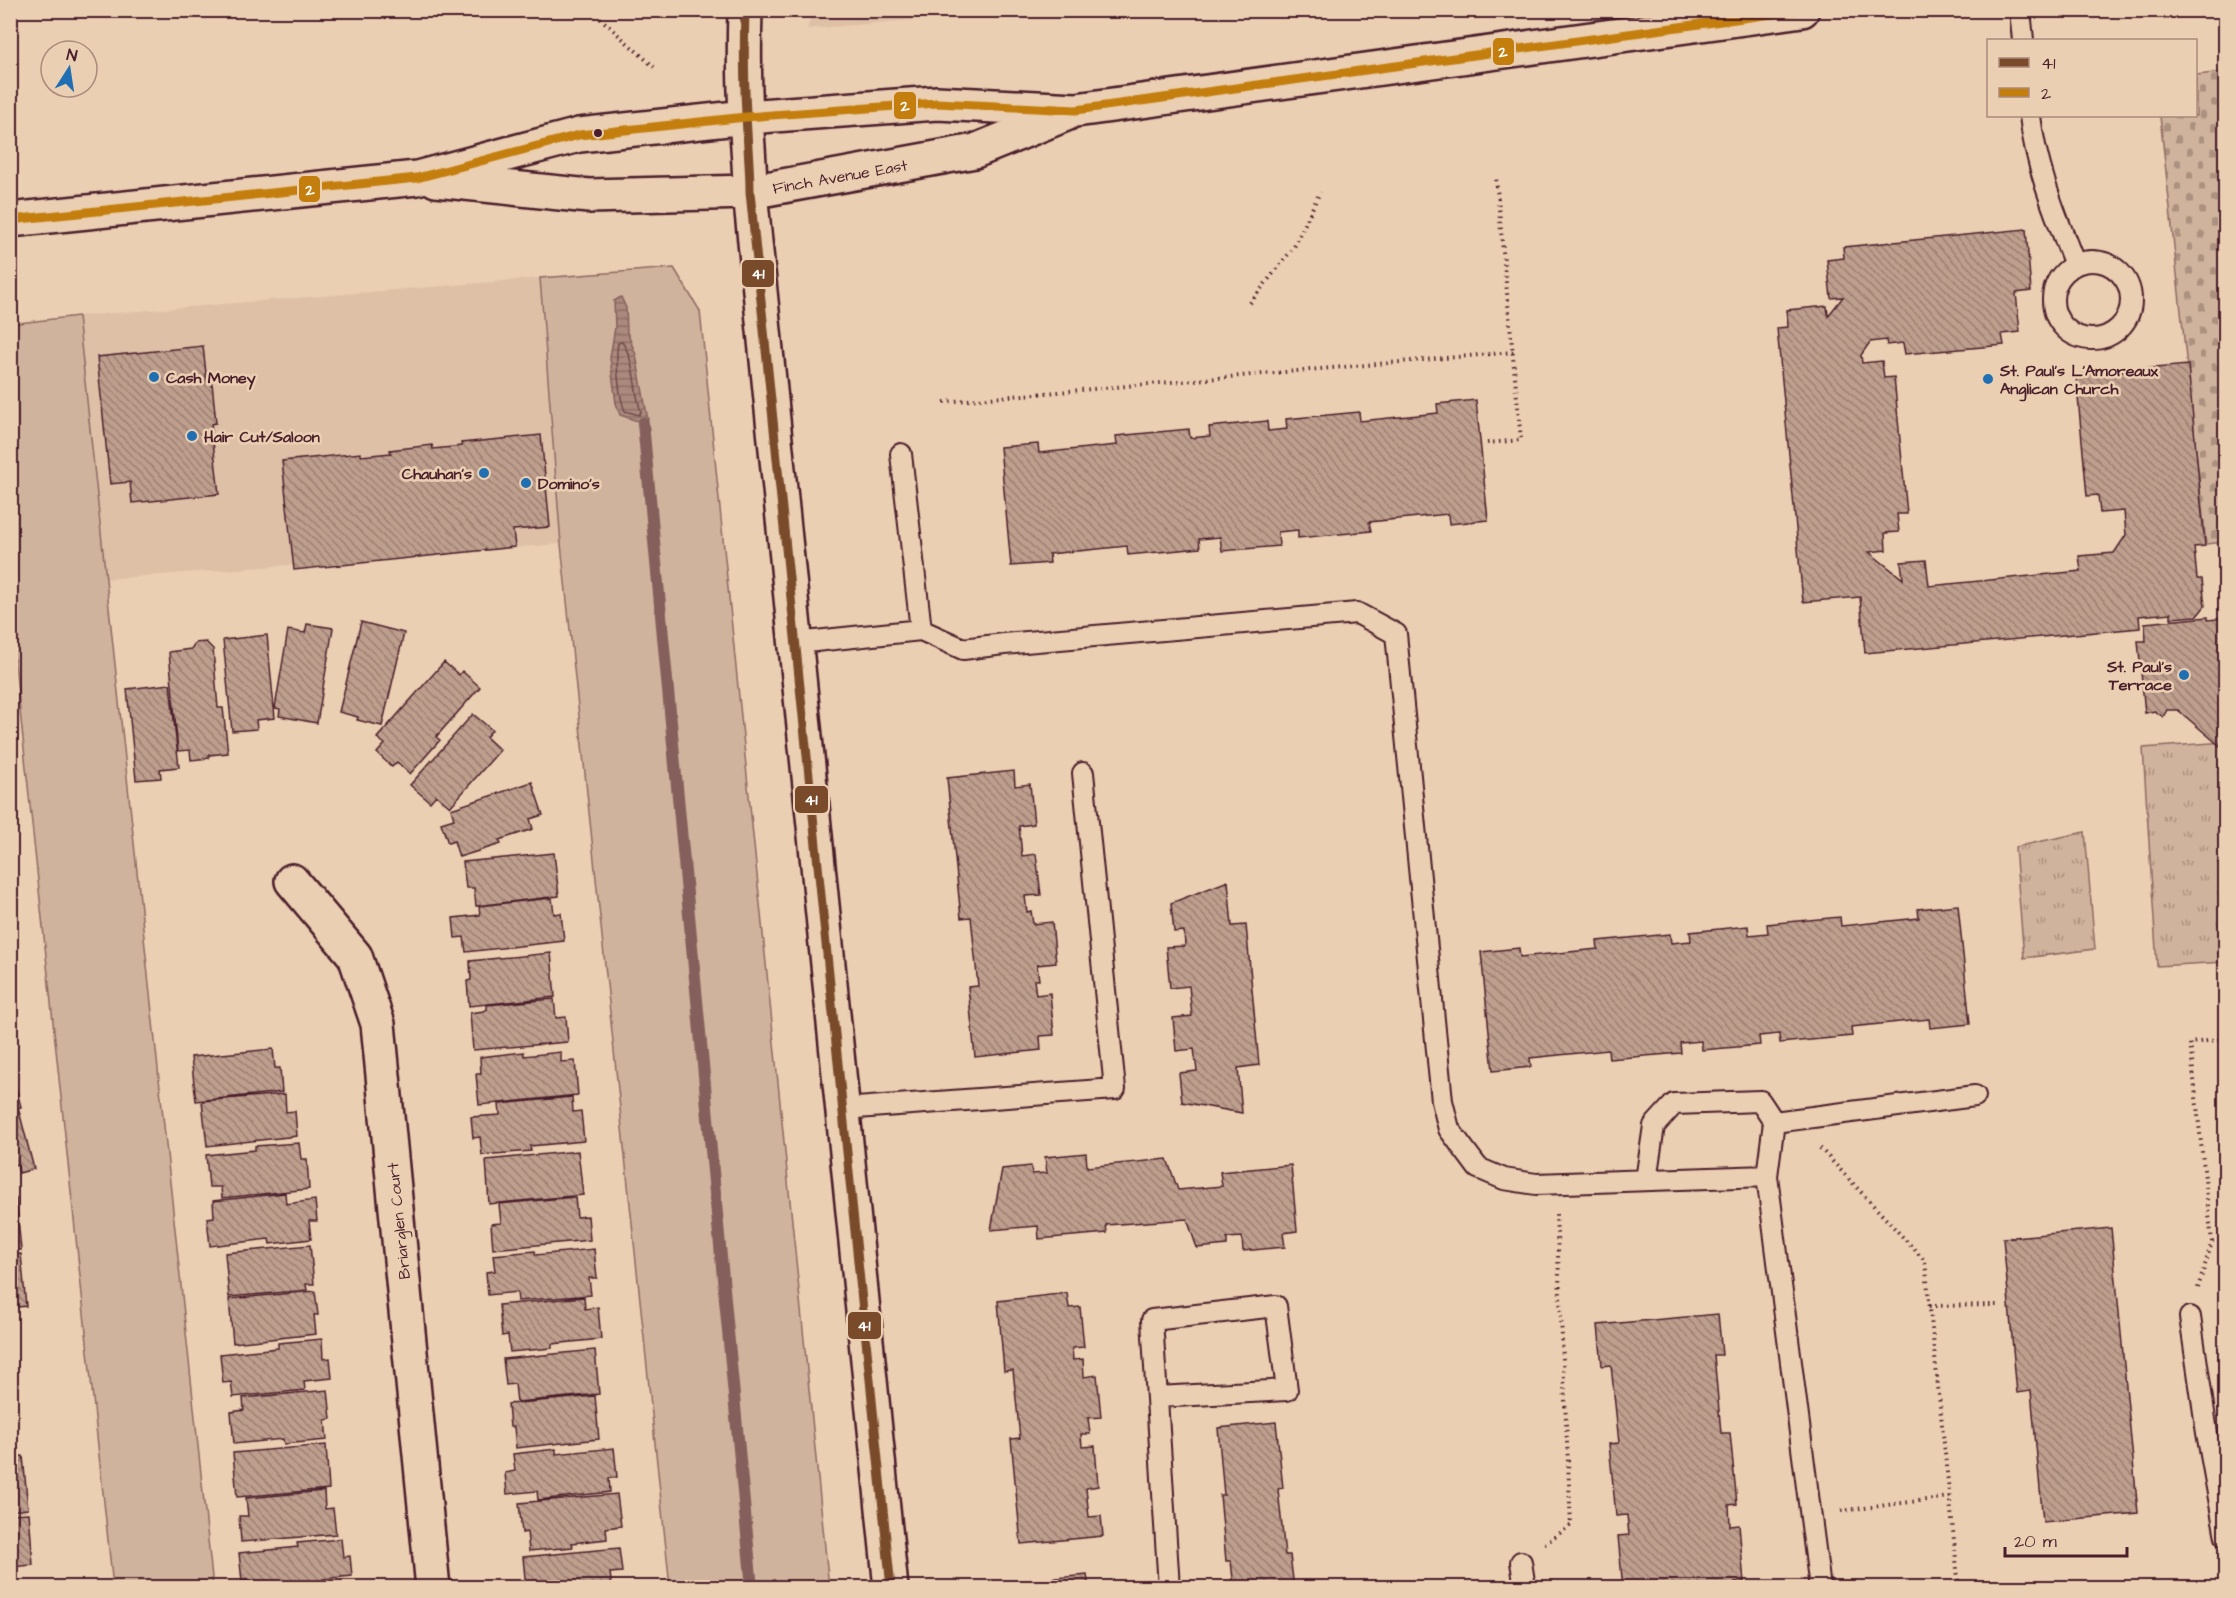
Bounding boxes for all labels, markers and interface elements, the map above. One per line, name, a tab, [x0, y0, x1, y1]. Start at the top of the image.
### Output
line badge: 2	[1492, 37, 1515, 66]
north arrow	[39, 39, 99, 99]
legend	[1987, 39, 2197, 117]
text: 2	[1497, 41, 1508, 63]
text: N	[65, 44, 79, 67]
text: 41	[2041, 51, 2056, 76]
text: 2	[2041, 81, 2052, 106]
line badge: 2	[893, 91, 917, 120]
text: 2	[899, 95, 910, 117]
unlabelled marker	[592, 127, 604, 139]
street label: Finch Avenue East	[771, 154, 910, 200]
line badge: 2	[298, 175, 321, 203]
text: 2	[304, 179, 315, 201]
line badge: 41	[741, 259, 775, 288]
text: 41	[752, 263, 765, 285]
place label: St. Paul's L'Amoreaux Anglican Church	[1999, 360, 2159, 402]
place label: Cash Money	[166, 367, 256, 390]
marker: Cash Money	[147, 370, 161, 384]
marker: St. Paul's L'Amoreaux Anglican Church	[1981, 372, 1995, 386]
place label: Hair Cut/Saloon	[204, 426, 320, 448]
marker: Hair Cut/Saloon	[185, 429, 199, 443]
place label: Chauhan’s	[402, 463, 472, 485]
marker: Chauhan’s	[477, 466, 491, 480]
place label: Domino's	[538, 473, 600, 495]
marker: Domino's	[519, 476, 533, 490]
place label: St. Paul's Terrace	[2106, 656, 2172, 696]
marker: St. Paul's Terrace	[2177, 668, 2191, 682]
line badge: 41	[794, 785, 829, 814]
text: 41	[805, 789, 818, 811]
street label: Briarglen Court	[382, 1161, 417, 1280]
line badge: 41	[847, 1311, 882, 1340]
text: 41	[858, 1315, 871, 1337]
scale bar	[2005, 1520, 2126, 1558]
text: 20 m	[2014, 1529, 2057, 1554]

